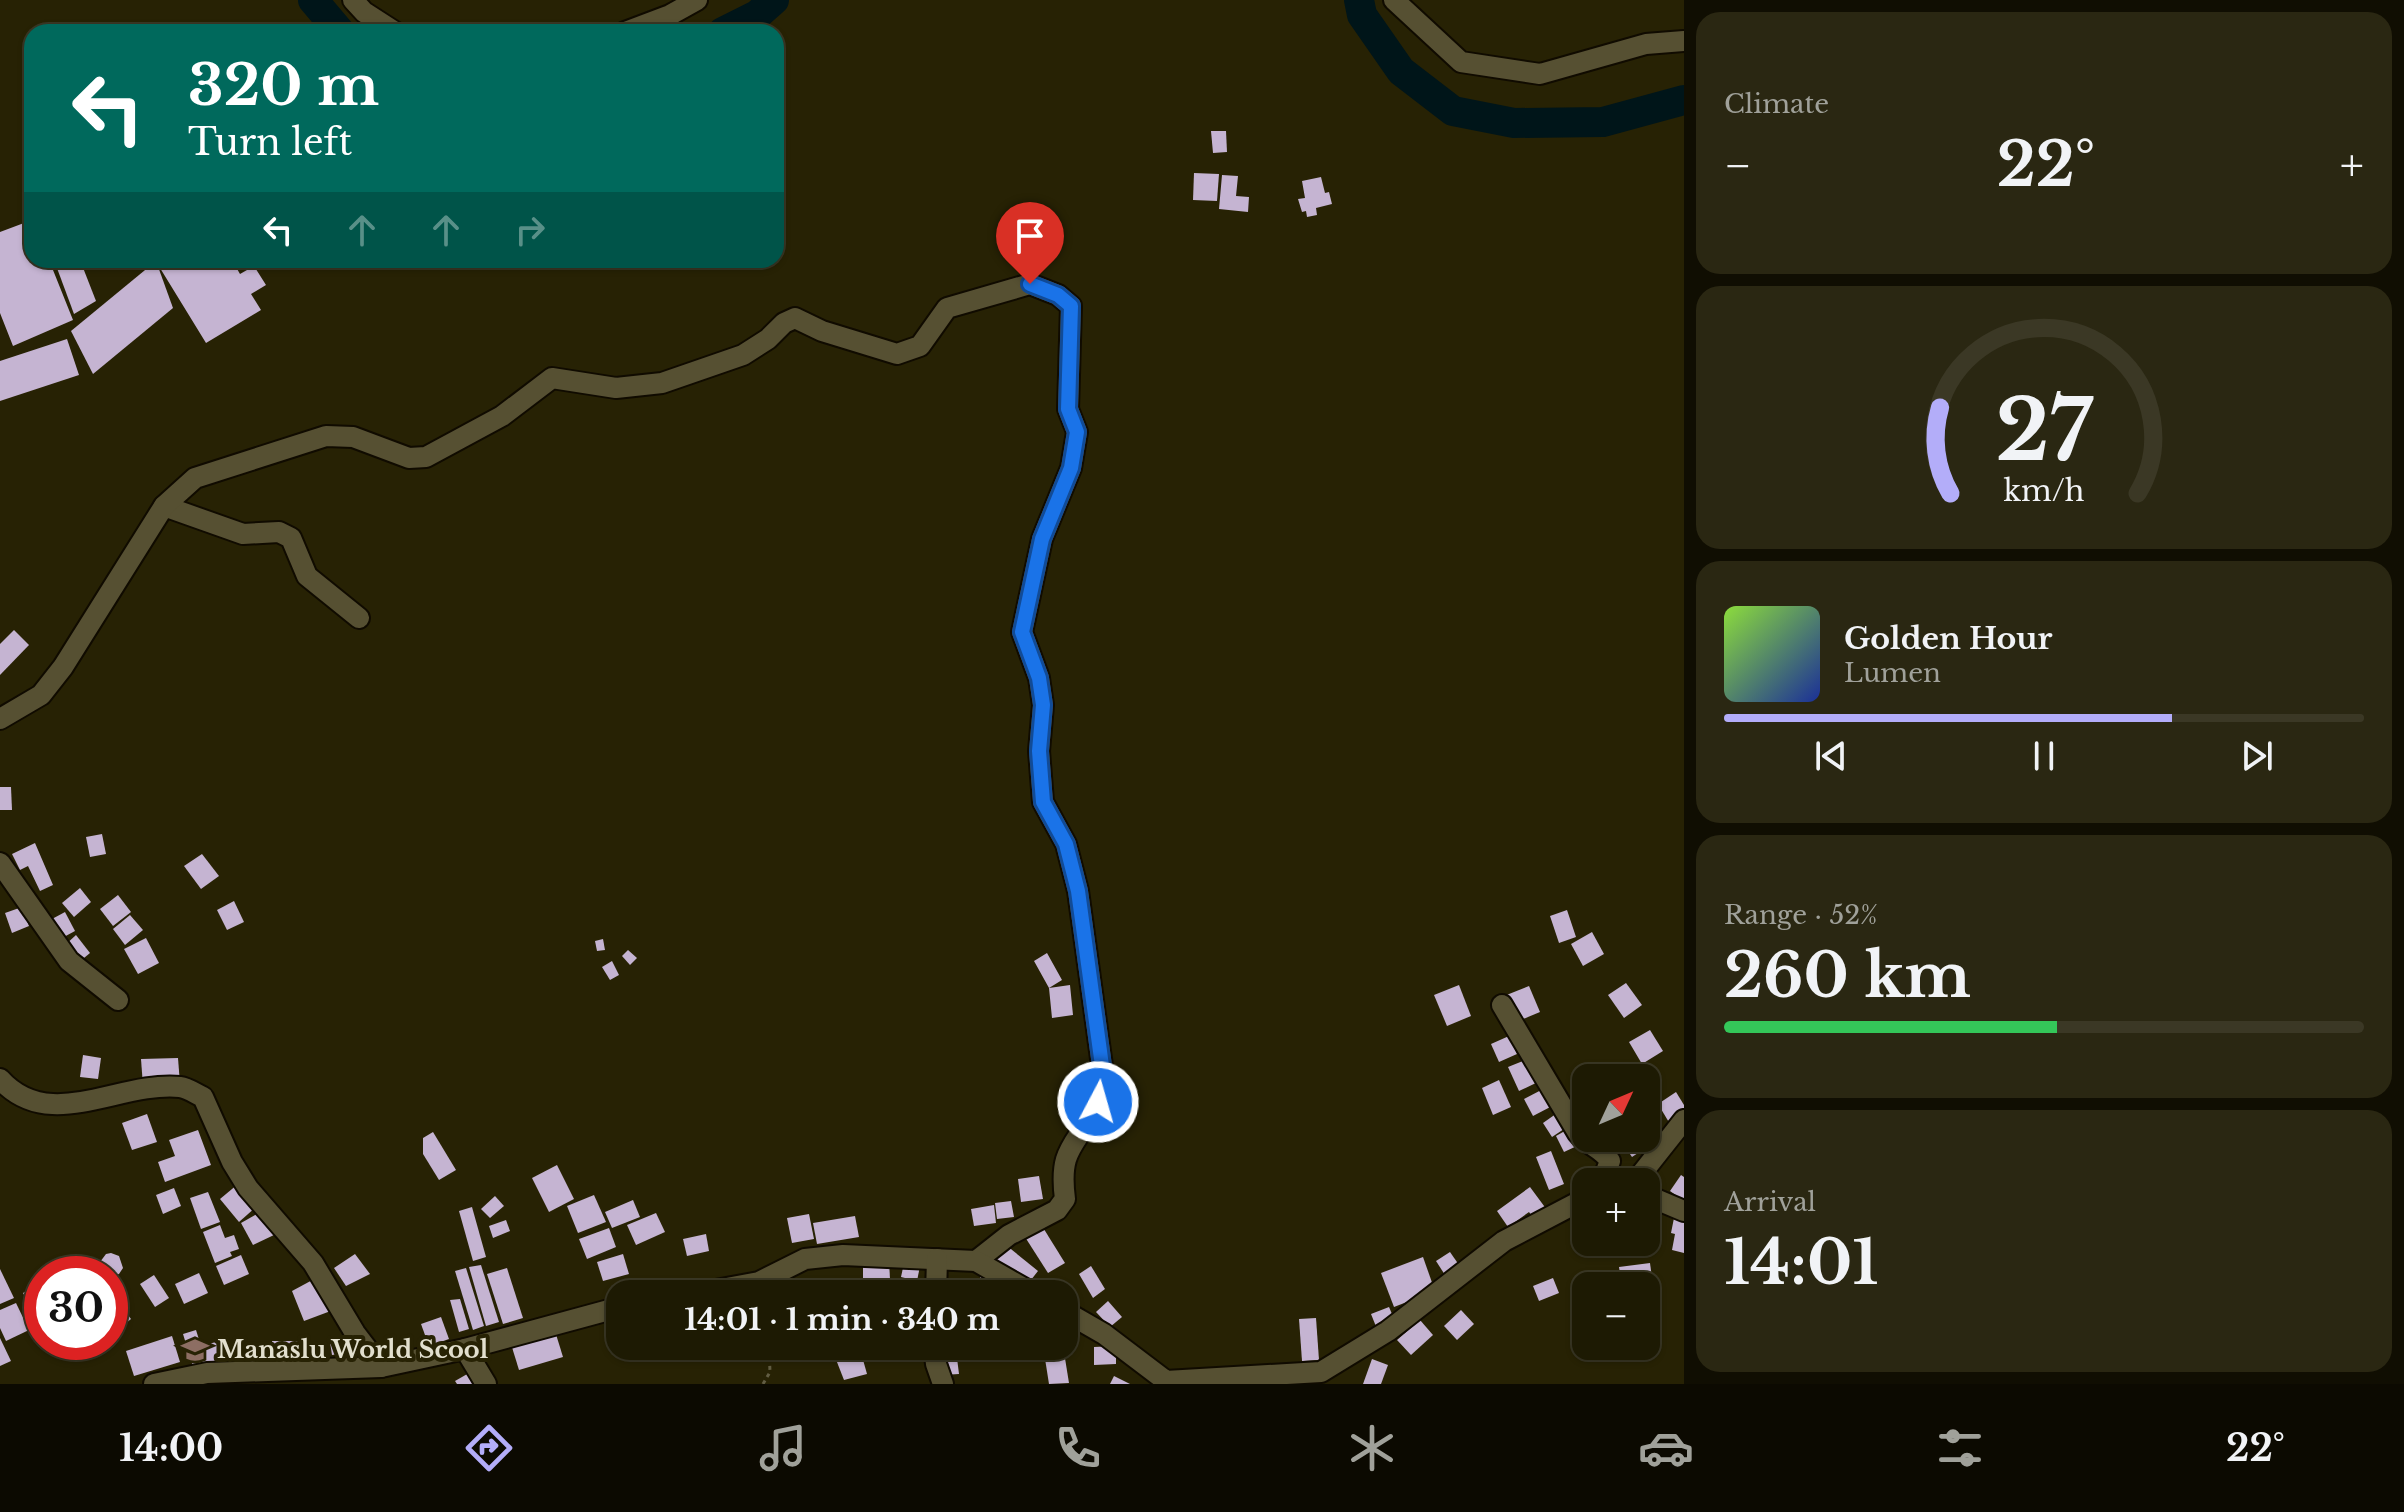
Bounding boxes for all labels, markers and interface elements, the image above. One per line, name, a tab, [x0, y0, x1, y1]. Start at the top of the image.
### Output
text: 320 m	[188, 51, 379, 120]
icon: left	[56, 56, 160, 160]
text: Climate	[1724, 88, 1829, 120]
text: Turn left	[188, 120, 352, 165]
text: 22°	[1997, 128, 2095, 202]
text: −	[1724, 138, 1752, 193]
text: +	[2340, 138, 2364, 193]
pin	[996, 202, 1064, 284]
icon: left	[256, 208, 300, 252]
icon: ahead	[340, 208, 384, 252]
icon: ahead	[424, 208, 468, 252]
icon: right	[508, 208, 552, 252]
icon: arrive	[1008, 214, 1052, 258]
text: 27	[1995, 378, 2094, 481]
text: km/h	[2003, 473, 2085, 509]
text: Golden Hour	[1844, 620, 2053, 657]
text: Lumen	[1844, 657, 1941, 689]
icon: previous	[1809, 734, 1853, 778]
icon: pause	[2022, 734, 2066, 778]
icon: next	[2235, 734, 2279, 778]
text: Range · 52%	[1724, 899, 1878, 931]
text: 260 km	[1724, 939, 1971, 1013]
position arrow	[1056, 1060, 1140, 1144]
north arrow	[1572, 1064, 1660, 1152]
map controls	[1572, 1064, 1660, 1360]
button: +	[1572, 1168, 1660, 1256]
text: Arrival	[1724, 1186, 1816, 1218]
text: 14:01	[1724, 1226, 1879, 1300]
speed limit sign: 30	[24, 1256, 128, 1360]
button: −	[1572, 1272, 1660, 1360]
text: 14:01 · 1 min · 340 m	[684, 1301, 1000, 1338]
school or university icon: Manaslu World Scool	[180, 1335, 210, 1365]
place label: Manaslu World Scool	[217, 1335, 489, 1364]
icon: directions	[461, 1420, 517, 1476]
icon: music	[755, 1420, 811, 1476]
icon: phone	[1050, 1420, 1106, 1476]
icon: climate	[1344, 1420, 1400, 1476]
icon: car	[1638, 1420, 1694, 1476]
icon: filters	[1932, 1420, 1988, 1476]
text: 14:00	[119, 1426, 223, 1471]
text: 22°	[2226, 1426, 2285, 1471]

